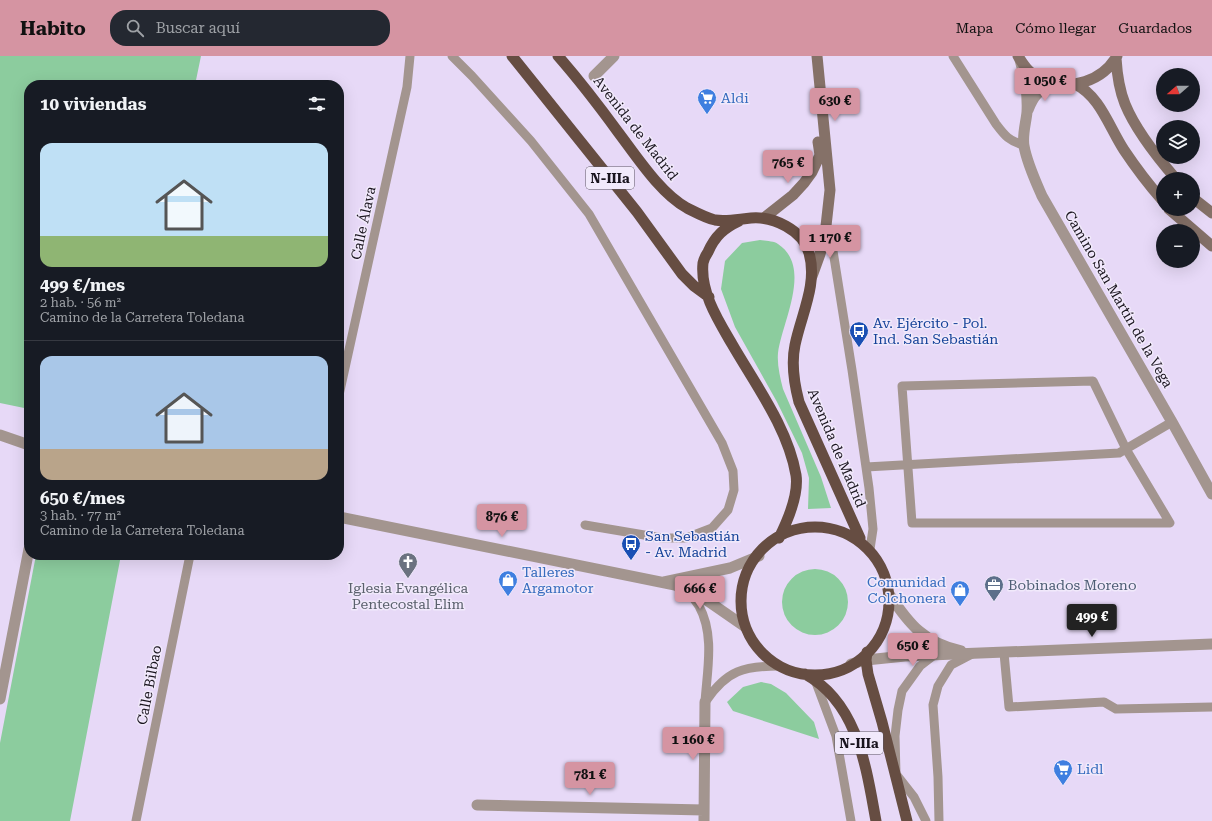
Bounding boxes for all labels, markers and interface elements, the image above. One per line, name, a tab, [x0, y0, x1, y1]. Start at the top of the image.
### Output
search box	[110, 10, 390, 46]
text: Habito	[20, 17, 86, 40]
icon: search	[124, 17, 146, 39]
text: Buscar aquí	[156, 19, 240, 37]
text: Mapa	[956, 20, 993, 36]
text: Cómo llegar	[1015, 20, 1096, 36]
text: Guardados	[1118, 20, 1192, 36]
pin: 1 050 €	[1008, 68, 1082, 102]
north arrow	[1156, 68, 1200, 112]
map controls	[1156, 68, 1200, 268]
street label: Avenida de Madrid	[590, 73, 682, 183]
text: 1 050 €	[1024, 73, 1066, 88]
supermarket icon: Aldi	[696, 87, 718, 115]
pin: 630 €	[807, 88, 863, 122]
place label: Aldi	[721, 90, 749, 106]
icon: filters	[306, 93, 328, 115]
text: 630 €	[819, 93, 851, 108]
text: 10 viviendas	[40, 94, 146, 114]
button: layers	[1156, 120, 1200, 164]
pin: 765 €	[760, 150, 816, 184]
text: 765 €	[772, 155, 804, 170]
road number: N-IIIa	[586, 167, 634, 189]
icon: home	[148, 169, 220, 241]
button: +	[1156, 172, 1200, 216]
street label: Calle Álava	[347, 185, 379, 261]
street label: Camino San Martín de la Vega	[1062, 208, 1177, 391]
button: −	[1156, 224, 1200, 268]
pin: 1 170 €	[793, 225, 867, 259]
text: 1 170 €	[809, 230, 851, 245]
text: 499 €/mes	[40, 275, 125, 295]
text: 2 hab. · 56 m²	[40, 295, 121, 310]
text: Camino de la Carretera Toledana	[40, 310, 244, 325]
place label: Av. Ejército - Pol. Ind. San Sebastián	[873, 315, 998, 347]
bus stop icon: Av. Ejército - Pol. Ind. San Sebastián	[848, 320, 870, 348]
icon: home	[148, 382, 220, 454]
street label: Avenida de Madrid	[805, 386, 869, 510]
text: 650 €/mes	[40, 488, 125, 508]
pin: 876 €	[474, 504, 530, 538]
text: 3 hab. · 77 m²	[40, 508, 121, 523]
text: 876 €	[486, 509, 518, 524]
text: Camino de la Carretera Toledana	[40, 523, 244, 538]
place label: San Sebastián - Av. Madrid	[645, 528, 740, 560]
bus stop icon: San Sebastián - Av. Madrid	[620, 533, 642, 561]
church icon: Iglesia Evangélica Pentecostal Elim	[397, 551, 419, 579]
place label: Talleres Argamotor	[522, 564, 594, 596]
shop icon: Talleres Argamotor	[497, 569, 519, 597]
place label: Comunidad Colchonera	[867, 574, 946, 606]
office icon: Bobinados Moreno	[983, 574, 1005, 602]
pin: 666 €	[672, 576, 728, 610]
place label: Bobinados Moreno	[1008, 577, 1137, 593]
shop icon: Comunidad Colchonera	[949, 579, 971, 607]
place label: Iglesia Evangélica Pentecostal Elim	[348, 580, 468, 612]
text: 666 €	[684, 581, 716, 596]
pin: 499 €	[1064, 604, 1120, 638]
text: 499 €	[1076, 609, 1108, 624]
pin: 650 €	[885, 633, 941, 667]
text: 650 €	[897, 638, 929, 653]
street label: Calle Bilbao	[133, 644, 165, 726]
pin: 1 160 €	[656, 727, 730, 761]
text: 1 160 €	[672, 732, 714, 747]
road number: N-IIIa	[835, 732, 883, 754]
supermarket icon: Lidl	[1052, 758, 1074, 786]
place label: Lidl	[1077, 761, 1104, 777]
pin: 781 €	[562, 762, 618, 796]
text: 781 €	[574, 767, 606, 782]

